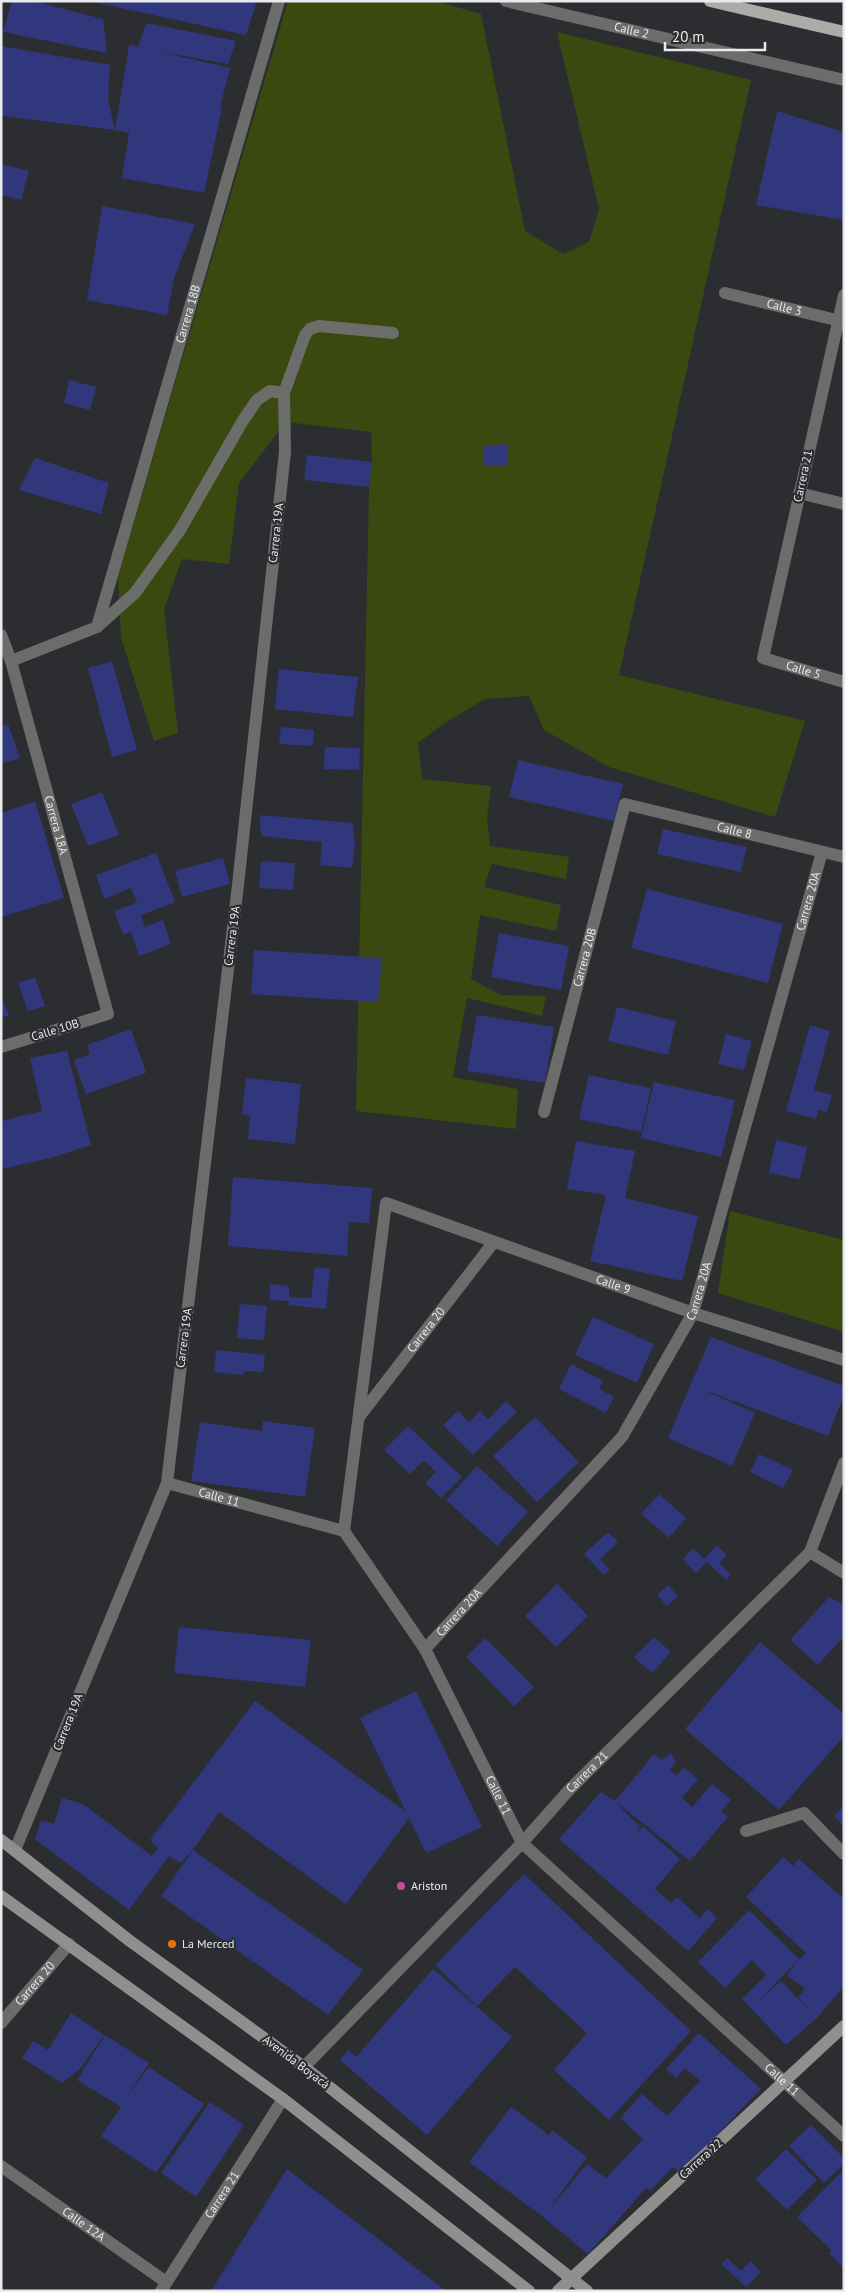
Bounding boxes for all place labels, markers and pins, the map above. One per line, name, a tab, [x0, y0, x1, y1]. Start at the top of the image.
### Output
place label: Ariston	[411, 1878, 447, 1893]
marker: Ariston	[395, 1880, 407, 1892]
place label: La Merced	[182, 1936, 234, 1951]
marker: La Merced	[166, 1938, 178, 1950]

